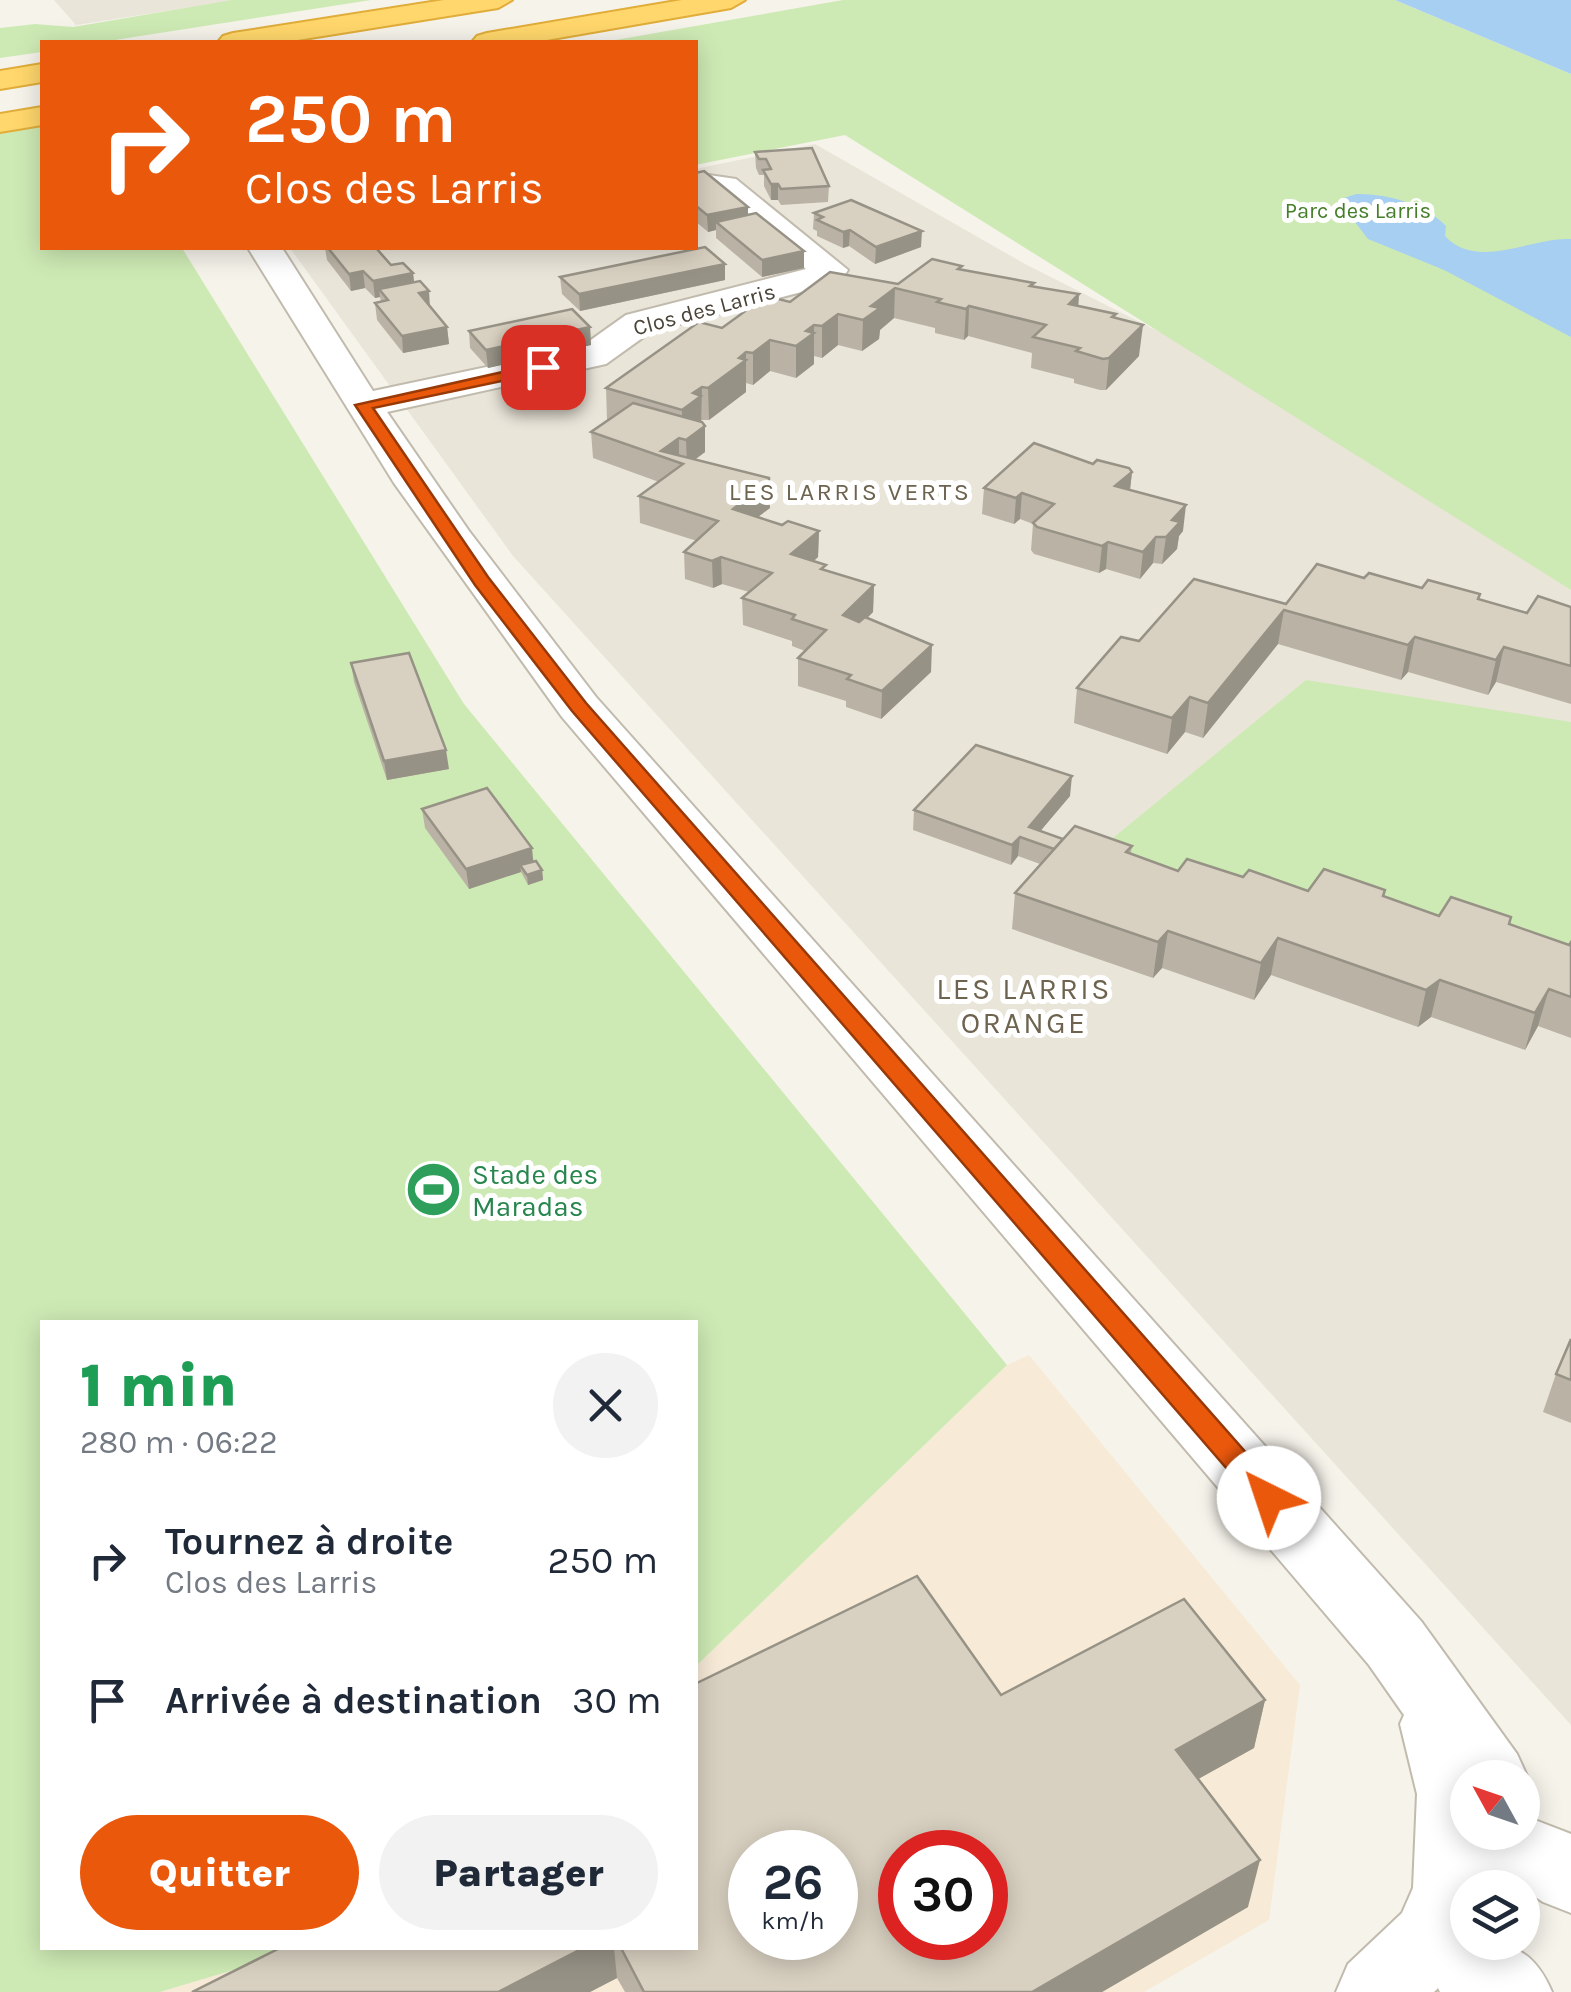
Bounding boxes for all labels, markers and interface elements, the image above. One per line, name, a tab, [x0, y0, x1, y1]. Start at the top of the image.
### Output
text: 250 m	[245, 78, 457, 160]
icon: right	[80, 80, 210, 210]
text: Clos des Larris	[245, 162, 544, 214]
park label: Parc des Larris	[1285, 198, 1431, 224]
street label: Clos des Larris	[630, 279, 778, 341]
pin	[501, 325, 586, 410]
icon: arrive	[516, 340, 571, 395]
district label: LES LARRIS VERTS	[729, 477, 971, 506]
district label: LES LARRIS ORANGE	[936, 971, 1112, 1041]
place label: Stade des Maradas	[472, 1158, 598, 1223]
sports icon: Stade des Maradas	[403, 1160, 463, 1220]
text: 1 min	[80, 1351, 237, 1421]
button: close	[553, 1353, 658, 1458]
text: 280 m · 06:22	[80, 1424, 277, 1461]
position arrow	[1217, 1446, 1321, 1550]
text: Tournez à droite	[165, 1519, 453, 1564]
icon: right	[80, 1533, 135, 1588]
text: 250 m	[547, 1538, 658, 1583]
text: Clos des Larris	[165, 1564, 377, 1601]
icon: arrive	[80, 1673, 135, 1728]
text: Arrivée à destination	[165, 1678, 542, 1723]
text: 30 m	[572, 1678, 662, 1723]
north arrow	[1450, 1760, 1540, 1850]
map controls	[1450, 1760, 1540, 1960]
button: Quitter	[80, 1815, 359, 1930]
button: Partager	[379, 1815, 658, 1930]
speed limit sign: 30	[878, 1830, 1008, 1960]
text: 26	[763, 1853, 823, 1912]
button: layers	[1450, 1870, 1540, 1960]
text: km/h	[761, 1906, 825, 1935]

